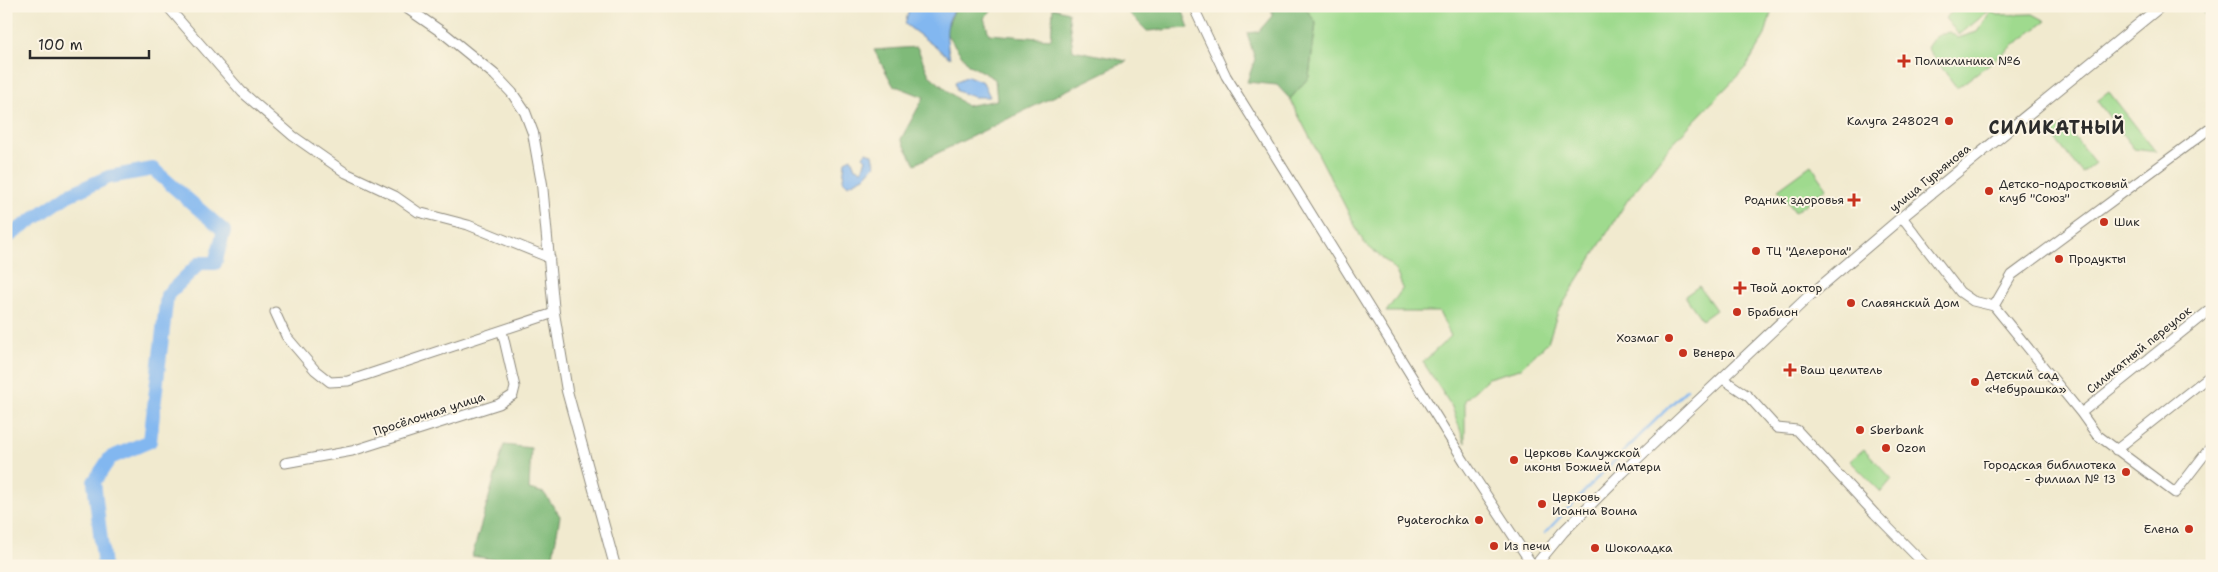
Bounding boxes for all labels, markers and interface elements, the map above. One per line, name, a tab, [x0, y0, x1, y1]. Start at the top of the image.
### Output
scale bar	[30, 28, 149, 60]
text: 100 m	[38, 35, 83, 55]
place label: Поликлиника №6	[1915, 53, 2021, 69]
marker: Поликлиника №6	[1897, 54, 1911, 68]
place label: Калуга 248029	[1847, 113, 1939, 129]
marker: Калуга 248029	[1943, 115, 1955, 127]
district label: СИЛИКАТНЫЙ	[1989, 115, 2125, 140]
street label: улица Гурьянова	[1886, 140, 1974, 216]
place label: Детско-подростковый клуб "Союз"	[1999, 176, 2128, 206]
marker: Детско-подростковый клуб "Союз"	[1983, 185, 1995, 197]
place label: Родник здоровья	[1744, 192, 1844, 208]
marker: Родник здоровья	[1848, 194, 1860, 206]
place label: Шик	[2114, 214, 2140, 230]
marker: Шик	[2098, 216, 2110, 228]
place label: ТЦ "Делерона"	[1766, 243, 1851, 259]
marker: ТЦ "Делерона"	[1750, 245, 1762, 257]
place label: Продукты	[2069, 251, 2126, 267]
marker: Продукты	[2053, 253, 2065, 265]
place label: Твой доктор	[1750, 280, 1823, 296]
marker: Твой доктор	[1734, 282, 1746, 294]
place label: Славянский Дом	[1861, 295, 1959, 311]
marker: Славянский Дом	[1845, 297, 1857, 309]
street label: Силикатный переулок	[2083, 302, 2195, 397]
place label: Брабион	[1747, 304, 1798, 320]
marker: Брабион	[1731, 306, 1743, 318]
place label: Хозмаг	[1616, 330, 1660, 346]
marker: Хозмаг	[1663, 332, 1675, 344]
place label: Венера	[1693, 345, 1735, 361]
marker: Венера	[1677, 347, 1689, 359]
place label: Ваш целитель	[1800, 362, 1882, 378]
marker: Ваш целитель	[1784, 364, 1796, 376]
place label: Детский сад «Чебурашка»	[1985, 367, 2067, 397]
marker: Детский сад «Чебурашка»	[1969, 376, 1981, 388]
street label: Просёлочная улица	[371, 388, 487, 440]
place label: Sberbank	[1870, 422, 1924, 438]
marker: Sberbank	[1854, 424, 1866, 436]
place label: Ozon	[1896, 440, 1926, 456]
marker: Ozon	[1880, 442, 1892, 454]
place label: Церковь Калужской иконы Божией Матери	[1524, 445, 1661, 475]
marker: Церковь Калужской иконы Божией Матери	[1508, 454, 1520, 466]
place label: Городская библиотека - филиал № 13	[1983, 457, 2117, 487]
marker: Городская библиотека - филиал № 13	[2120, 466, 2132, 478]
place label: Церковь Иоанна Воина	[1552, 489, 1638, 519]
marker: Церковь Иоанна Воина	[1536, 498, 1548, 510]
place label: Pyaterochka	[1397, 512, 1470, 528]
marker: Pyaterochka	[1473, 514, 1485, 526]
place label: Елена	[2144, 521, 2180, 537]
marker: Елена	[2183, 523, 2195, 535]
place label: Из печи	[1504, 538, 1550, 554]
marker: Из печи	[1488, 540, 1500, 552]
place label: Шоколадка	[1605, 540, 1673, 556]
marker: Шоколадка	[1589, 542, 1601, 554]

